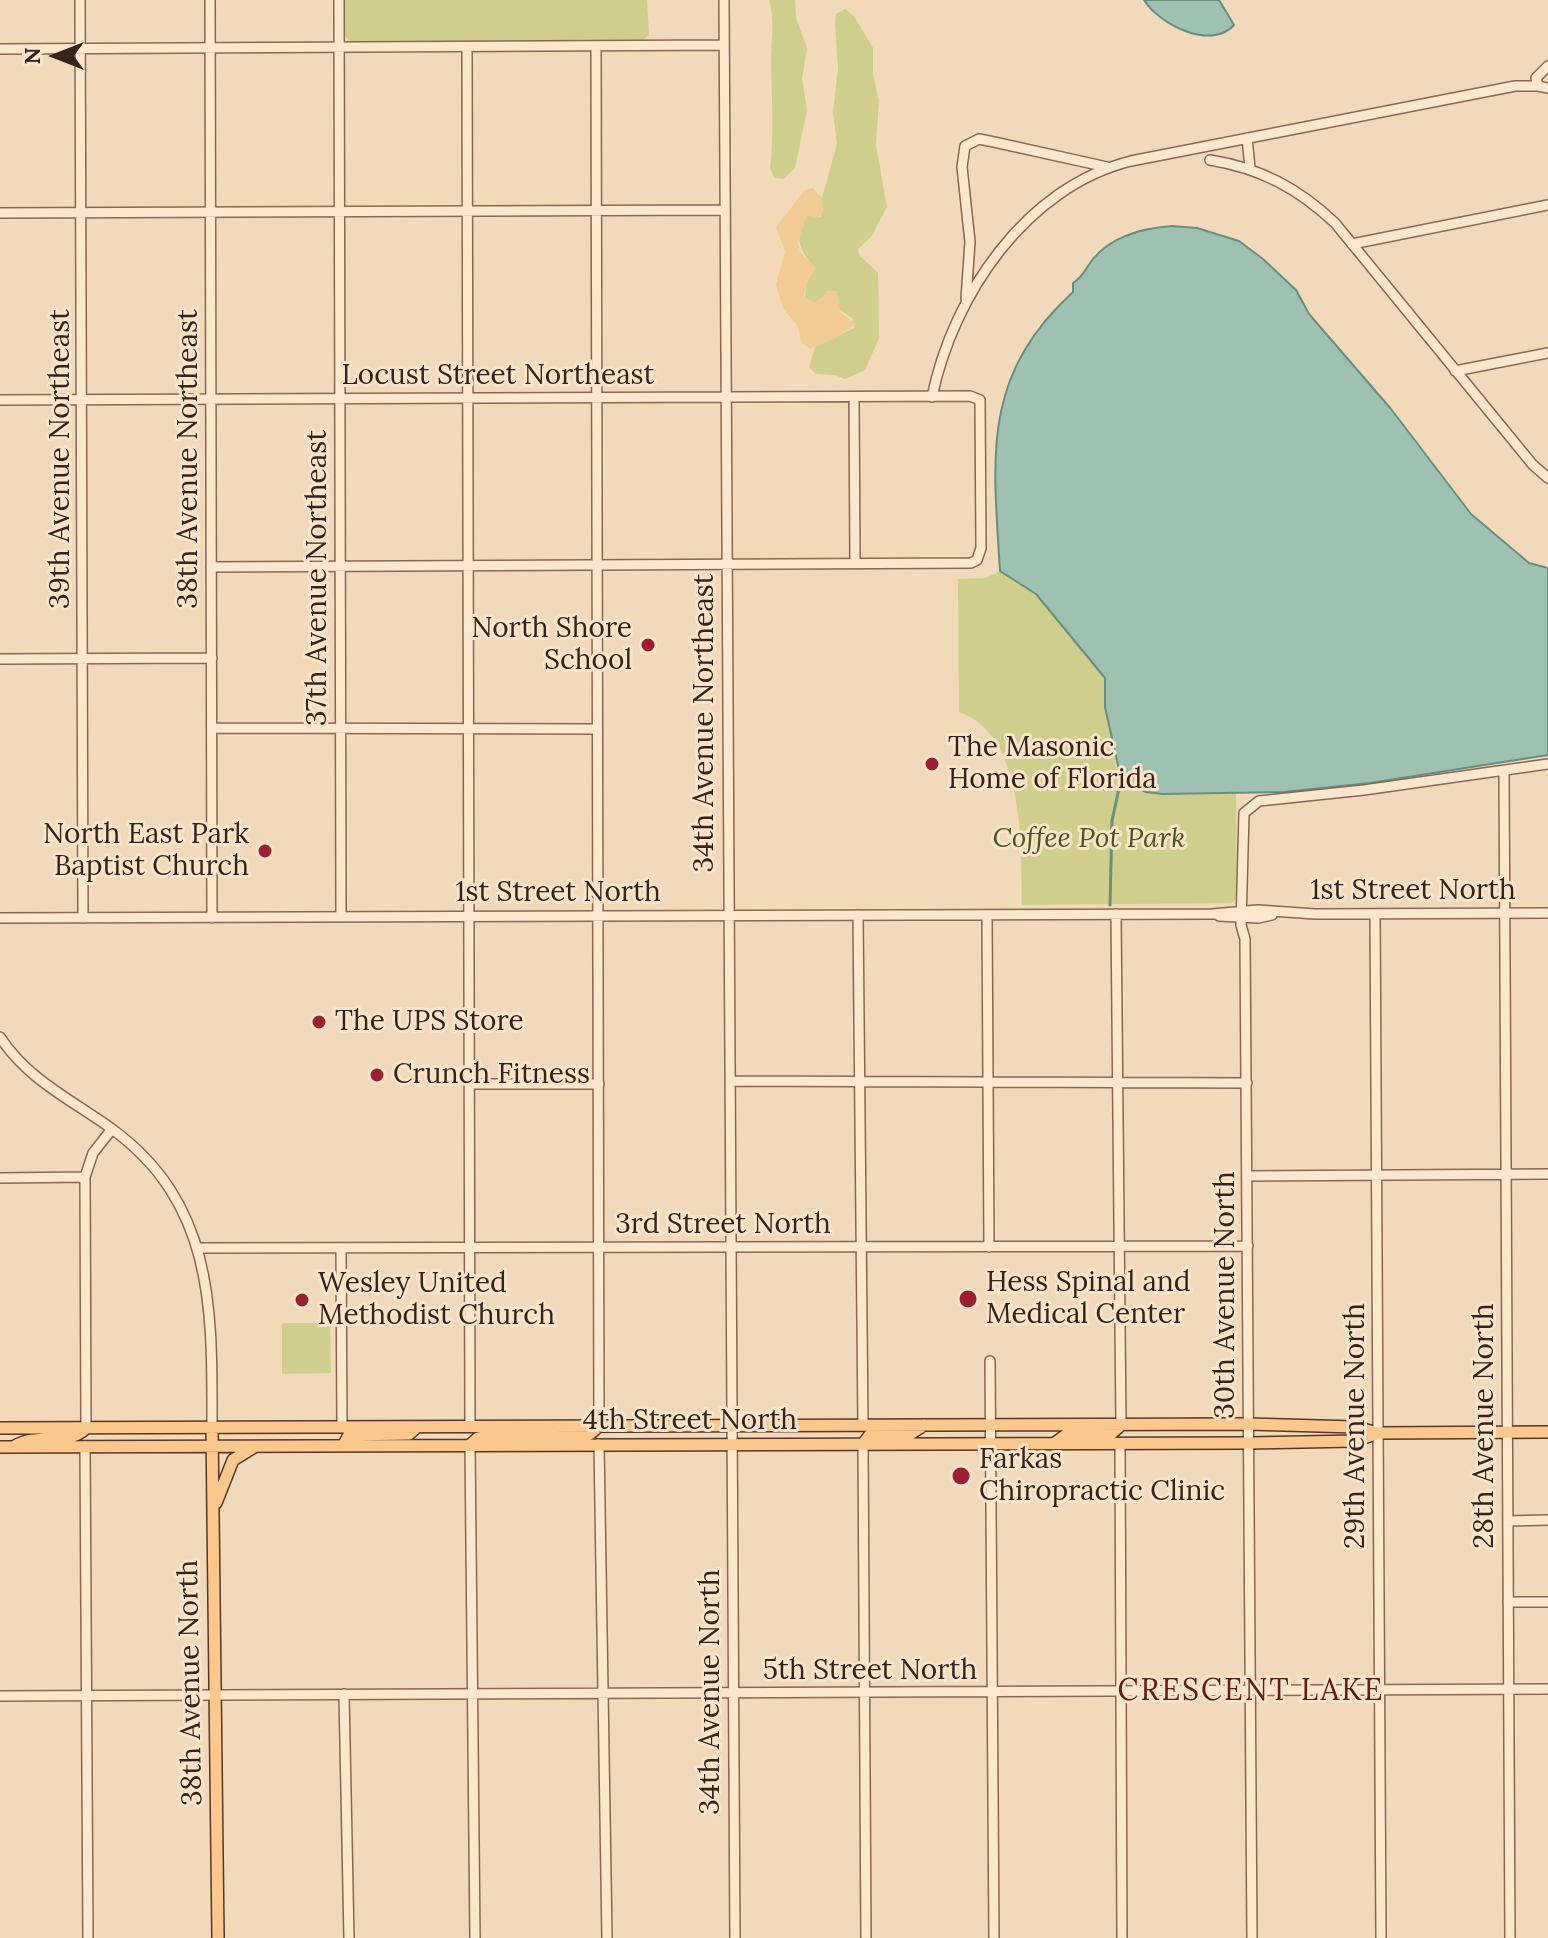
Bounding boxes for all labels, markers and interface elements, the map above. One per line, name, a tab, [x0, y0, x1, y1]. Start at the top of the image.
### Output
north arrow	[16, 16, 96, 96]
text: N	[18, 48, 46, 65]
street label: 39th Avenue Northeast	[44, 309, 78, 609]
street label: 38th Avenue Northeast	[172, 309, 206, 609]
street label: Locust Street Northeast	[342, 359, 654, 393]
street label: 37th Avenue Northeast	[301, 430, 335, 726]
street label: 34th Avenue Northeast	[688, 574, 722, 872]
place label: North Shore School	[471, 612, 632, 678]
marker: North Shore School	[639, 636, 657, 654]
place label: The Masonic Home of Florida	[948, 731, 1157, 797]
marker: The Masonic Home of Florida	[923, 755, 941, 773]
place label: North East Park Baptist Church	[43, 818, 249, 884]
park label: Coffee Pot Park	[993, 822, 1185, 856]
marker: North East Park Baptist Church	[256, 842, 274, 860]
street label: 1st Street North	[1310, 874, 1516, 908]
street label: 1st Street North	[455, 876, 661, 910]
place label: The UPS Store	[335, 1005, 524, 1039]
marker: The UPS Store	[310, 1013, 328, 1031]
place label: Crunch Fitness	[393, 1058, 590, 1092]
marker: Crunch Fitness	[368, 1066, 386, 1084]
street label: 30th Avenue North	[1209, 1171, 1243, 1419]
street label: 3rd Street North	[615, 1208, 831, 1242]
place label: Hess Spinal and Medical Center	[986, 1266, 1191, 1332]
place label: Wesley United Methodist Church	[318, 1267, 555, 1333]
marker: Hess Spinal and Medical Center	[957, 1288, 979, 1310]
marker: Wesley United Methodist Church	[293, 1291, 311, 1309]
street label: 29th Avenue North	[1339, 1303, 1373, 1549]
street label: 28th Avenue North	[1468, 1303, 1502, 1549]
street label: 4th Street North	[583, 1404, 797, 1438]
place label: Farkas Chiropractic Clinic	[979, 1443, 1225, 1509]
marker: Farkas Chiropractic Clinic	[950, 1465, 972, 1487]
street label: 38th Avenue North	[172, 1560, 210, 1806]
street label: 34th Avenue North	[694, 1569, 728, 1815]
street label: 5th Street North	[763, 1654, 977, 1688]
district label: CRESCENT LAKE	[1118, 1673, 1384, 1709]

